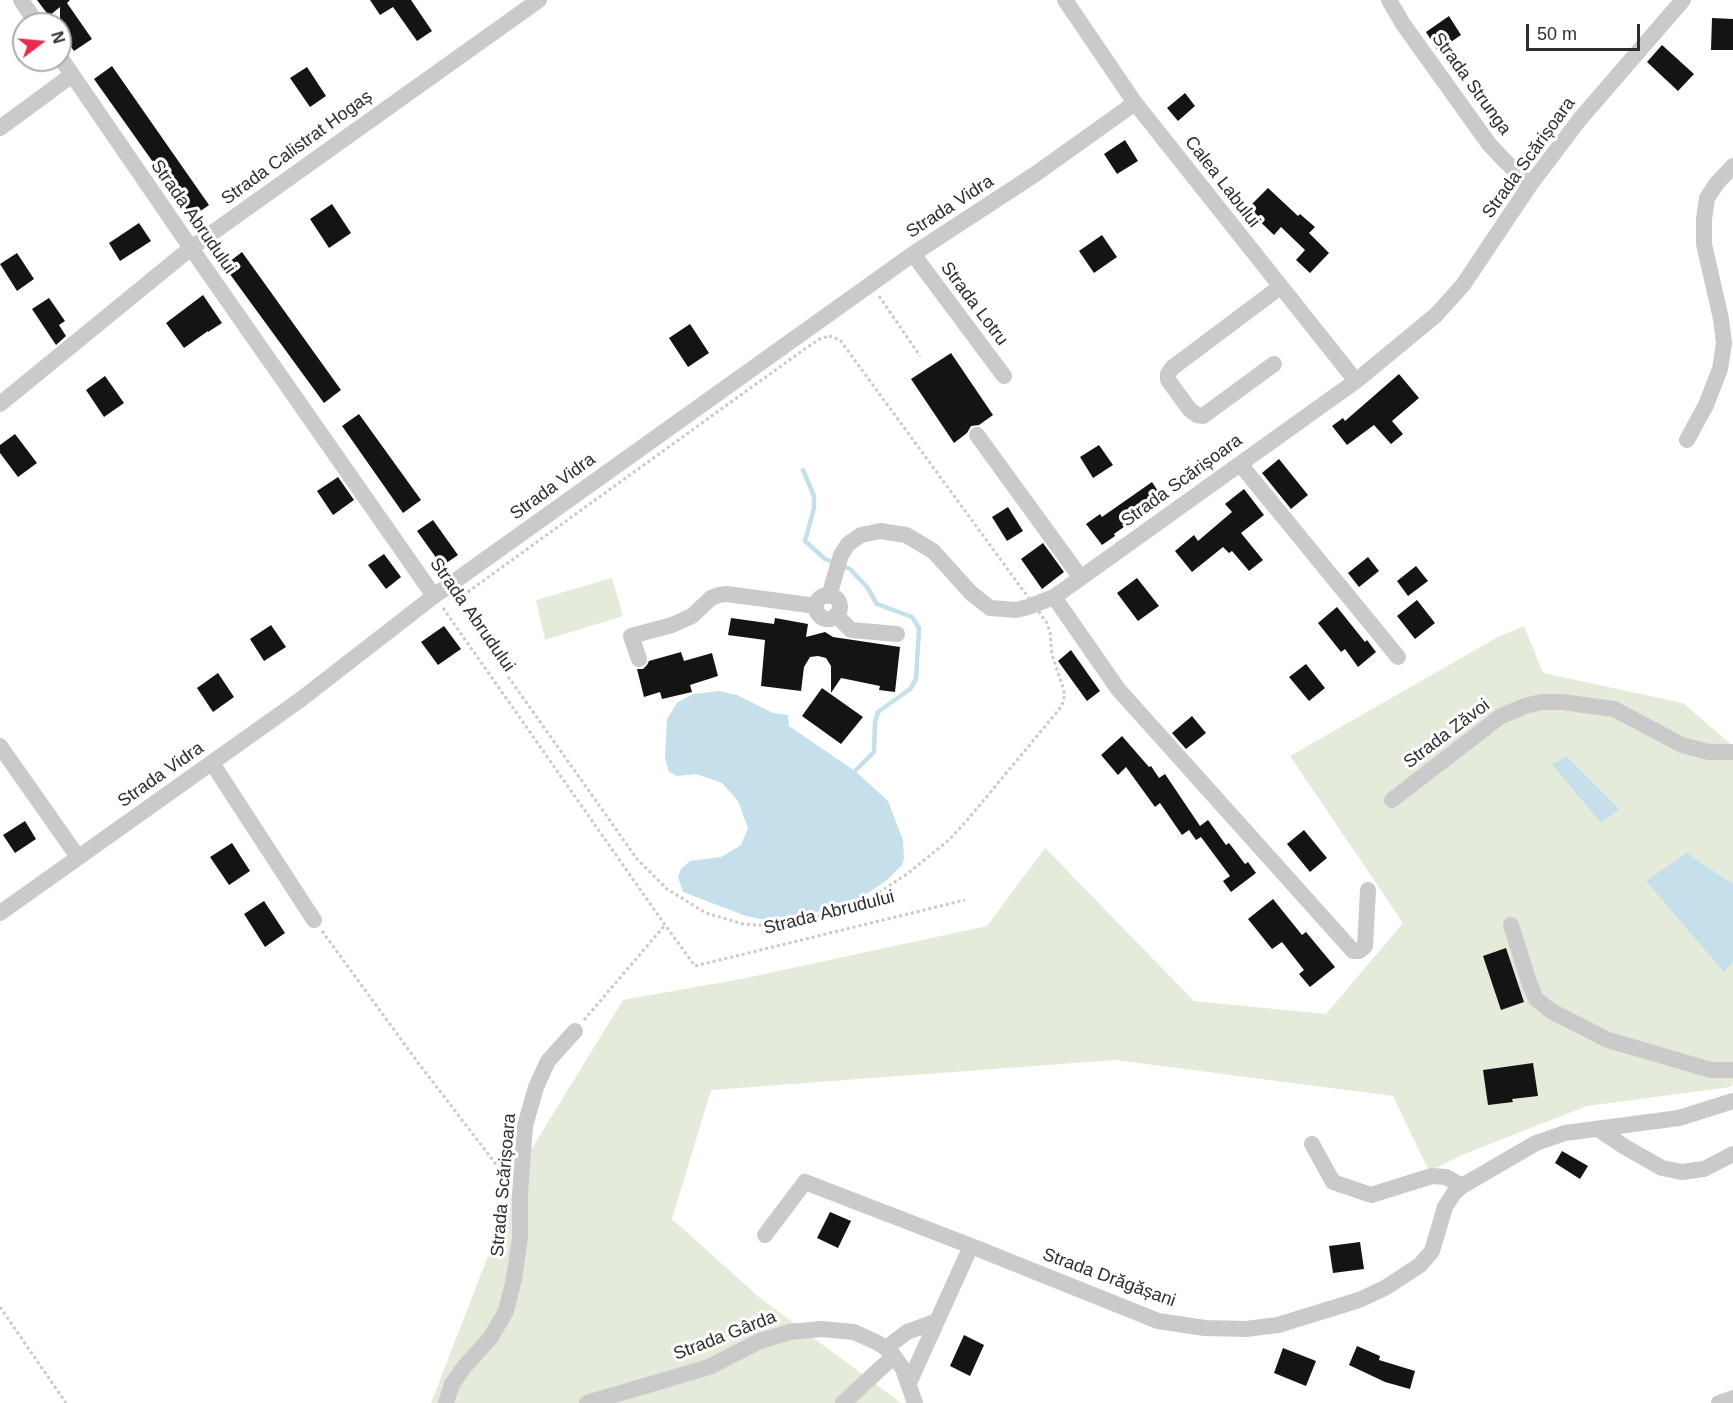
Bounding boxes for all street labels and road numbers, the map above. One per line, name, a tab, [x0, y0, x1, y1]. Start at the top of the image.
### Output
street label: Strada Strunga	[1427, 29, 1515, 139]
street label: Strada Calistrat Hogaș	[217, 86, 377, 210]
street label: Strada Scărișoara	[1478, 93, 1580, 223]
street label: Calea Labului	[1180, 132, 1264, 232]
street label: Strada Abrudului	[146, 156, 240, 278]
street label: Strada Vidra	[902, 171, 998, 243]
street label: Strada Lotru	[936, 258, 1012, 350]
street label: Strada Scărișoara	[1117, 430, 1247, 532]
street label: Strada Vidra	[506, 449, 600, 525]
street label: Strada Abrudului	[425, 554, 519, 676]
street label: Strada Zăvoi	[1400, 695, 1494, 773]
street label: Strada Vidra	[114, 738, 208, 812]
street label: Strada Abrudului	[761, 886, 897, 940]
street label: Strada Scărișoara	[487, 1112, 521, 1258]
street label: Strada Drăgășani	[1039, 1244, 1179, 1312]
street label: Strada Gârda	[671, 1307, 779, 1365]

